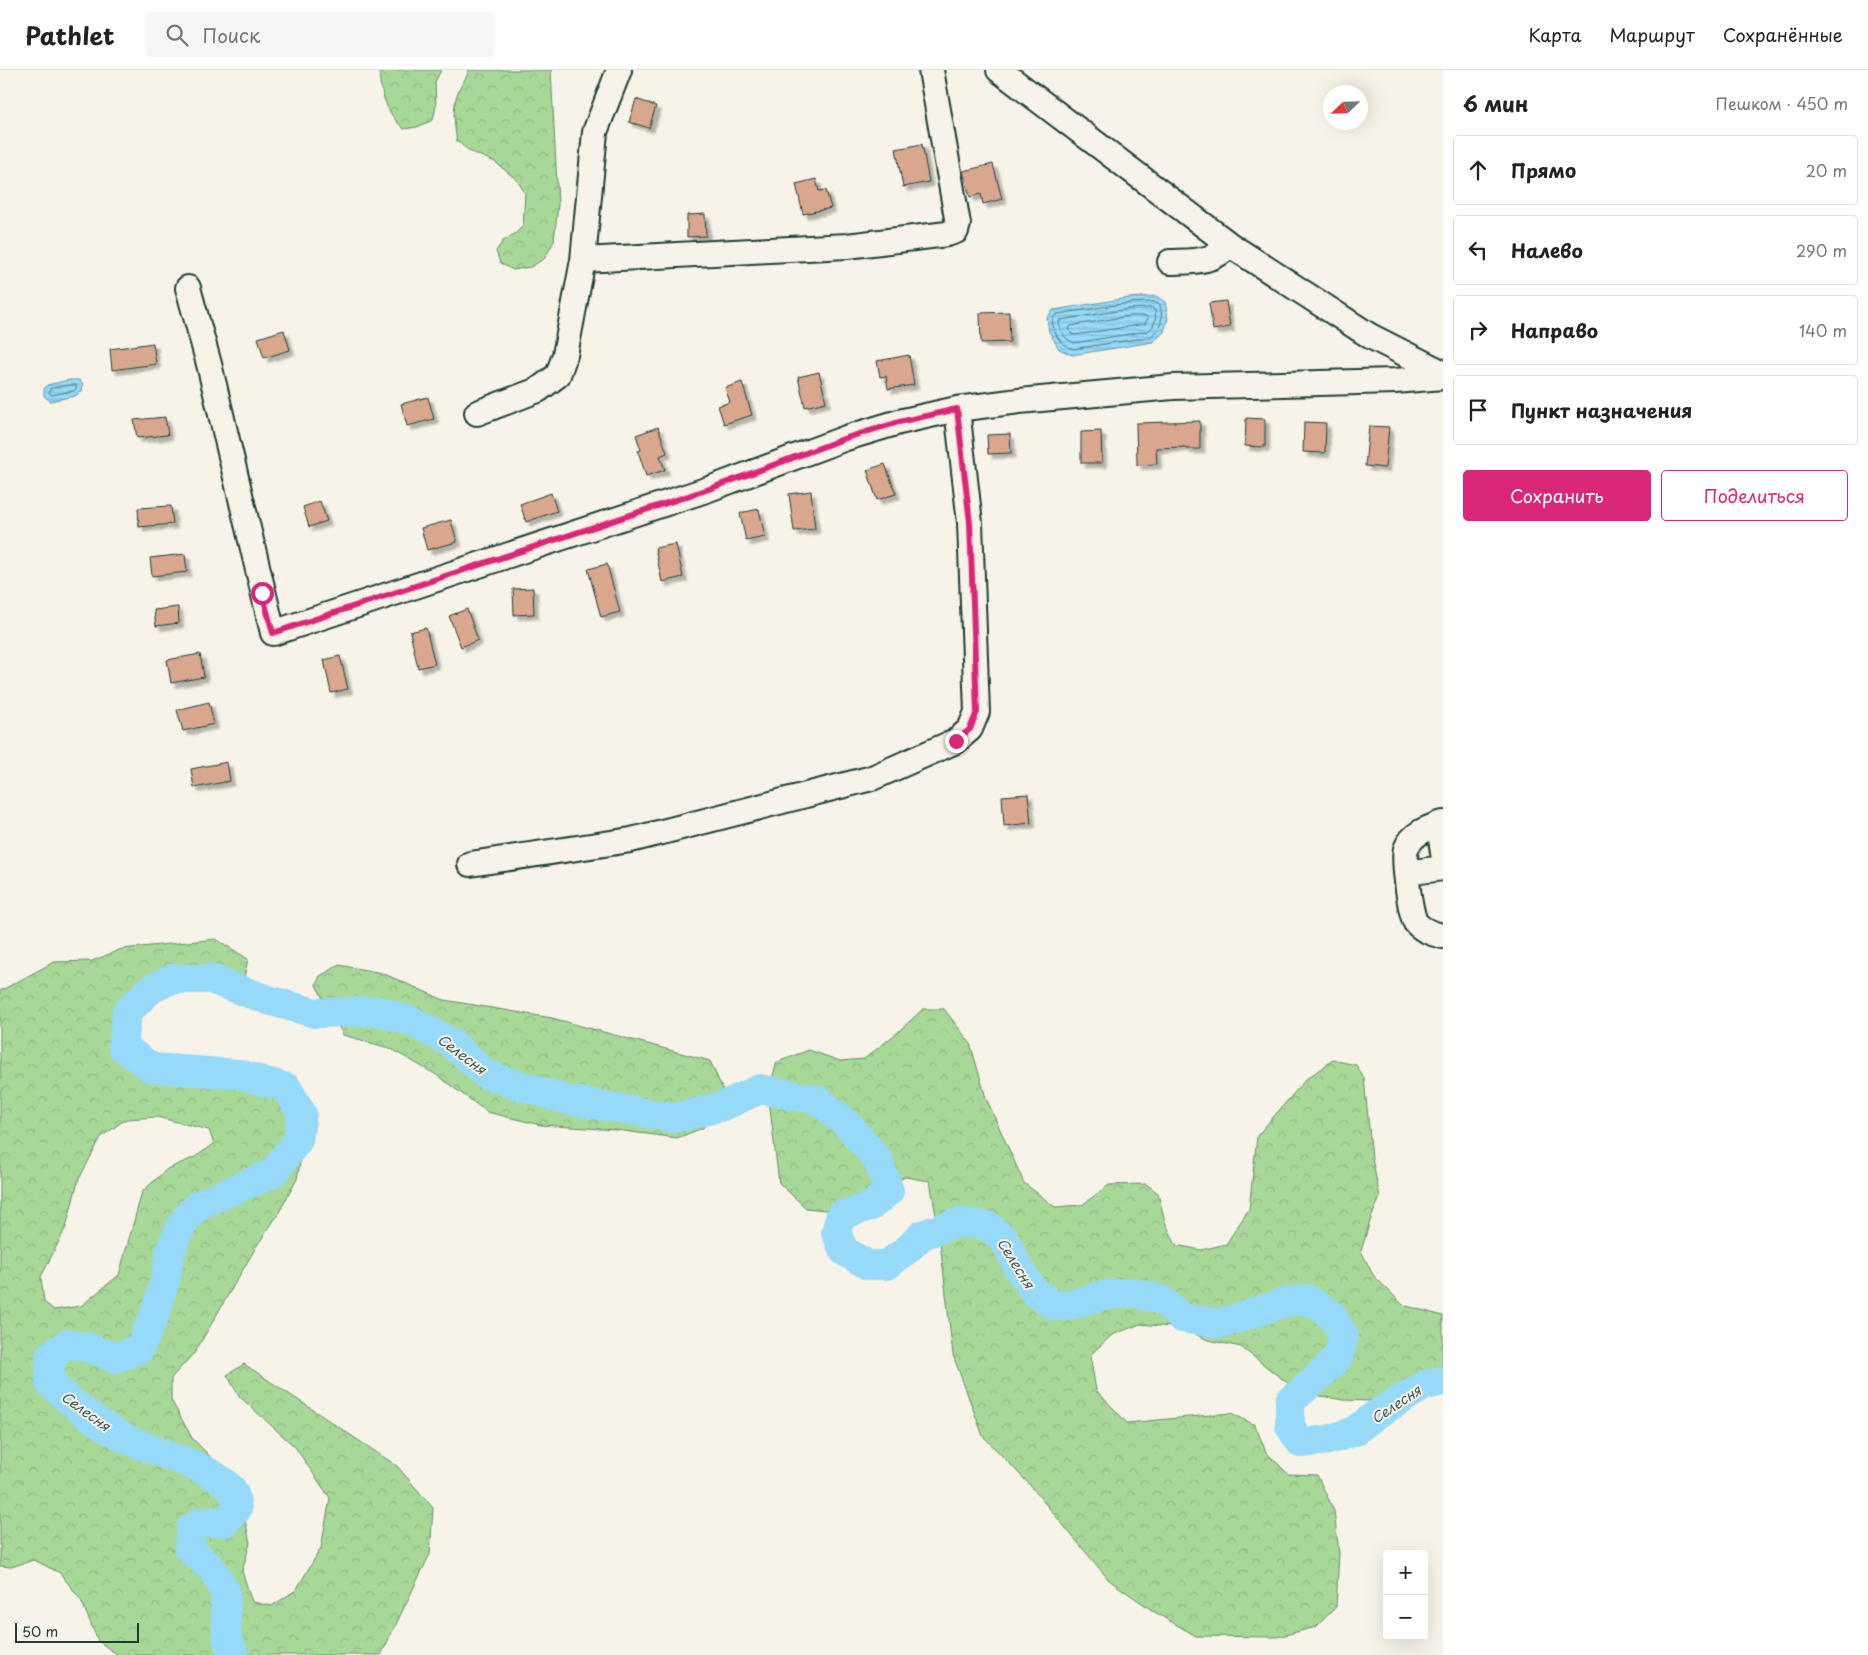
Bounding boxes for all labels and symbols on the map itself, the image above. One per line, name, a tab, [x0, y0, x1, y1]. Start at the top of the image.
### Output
north arrow	[1323, 85, 1368, 130]
route start	[251, 582, 274, 605]
route end	[945, 730, 968, 753]
water label: Селесня	[433, 1029, 492, 1080]
water label: Селесня	[992, 1234, 1041, 1294]
water label: Селесня	[1367, 1379, 1426, 1428]
water label: Селесня	[57, 1386, 116, 1437]
scale bar	[15, 1620, 139, 1643]

